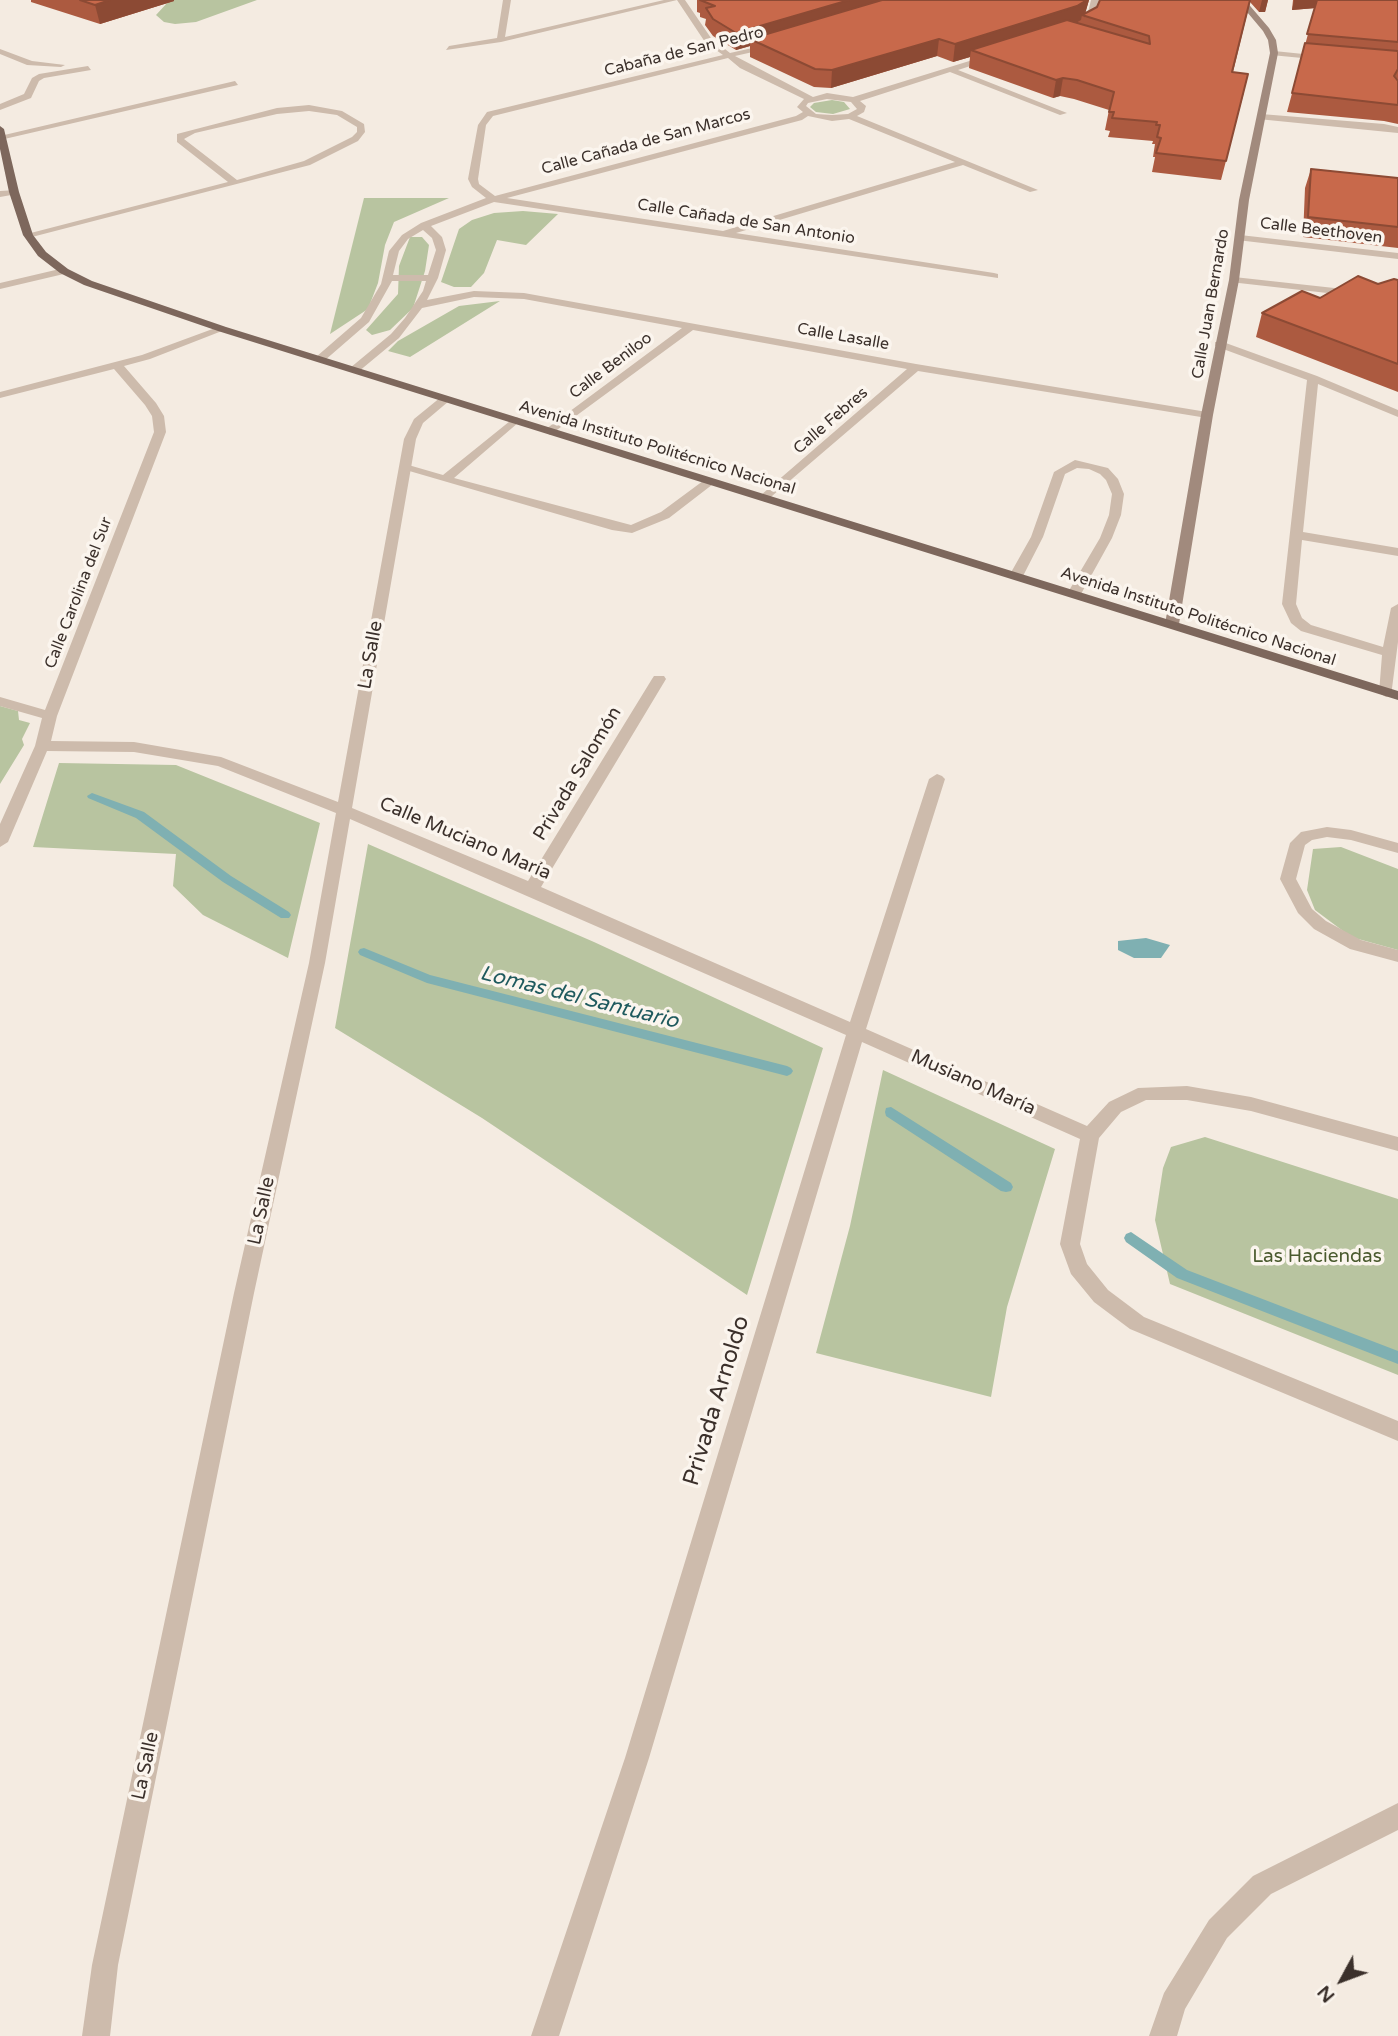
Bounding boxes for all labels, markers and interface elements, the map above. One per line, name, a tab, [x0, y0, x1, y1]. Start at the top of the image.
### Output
street label: Cabaña de San Pedro	[602, 23, 766, 81]
street label: Calle Cañada de San Marcos	[539, 105, 753, 179]
street label: Calle Cañada de San Antonio	[636, 195, 856, 249]
street label: Calle Beethoven	[1259, 214, 1383, 248]
street label: Calle Juan Bernardo	[1188, 227, 1234, 381]
street label: Calle Lasalle	[795, 319, 891, 355]
street label: Calle Beniloo	[566, 329, 656, 403]
street label: Calle Febres	[790, 384, 872, 458]
street label: Avenida Instituto Politécnico Nacional	[516, 397, 798, 499]
street label: Calle Carolina del Sur	[41, 515, 117, 671]
street label: Avenida Instituto Politécnico Nacional	[1058, 563, 1338, 671]
street label: La Salle	[354, 619, 388, 691]
street label: Privada Salomón	[529, 703, 627, 845]
street label: Calle Muciano María	[376, 793, 554, 885]
water label: Lomas del Santuario	[477, 961, 681, 1035]
street label: Musiano María	[907, 1045, 1039, 1121]
street label: La Salle	[244, 1175, 280, 1247]
park label: Las Haciendas	[1252, 1246, 1382, 1268]
street label: Privada Arnoldo	[678, 1313, 756, 1489]
street label: La Salle	[128, 1730, 164, 1802]
north arrow	[1307, 1945, 1377, 2015]
text: N	[1313, 1981, 1339, 2007]

